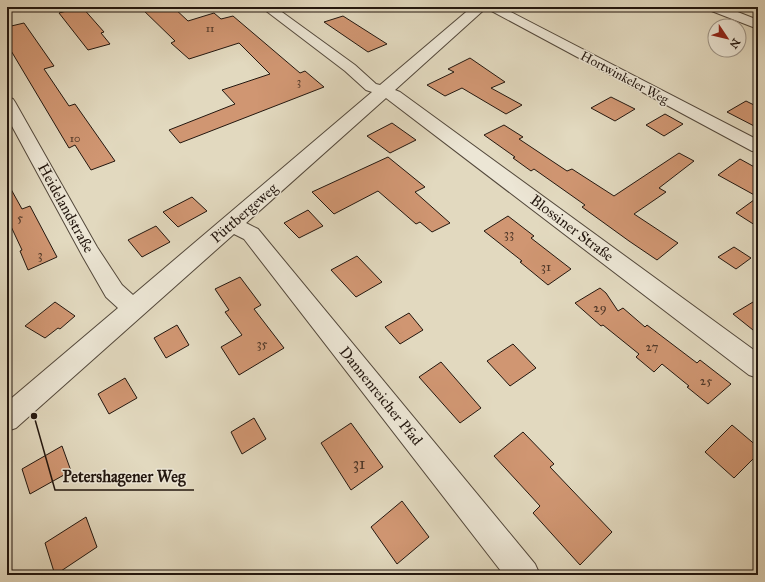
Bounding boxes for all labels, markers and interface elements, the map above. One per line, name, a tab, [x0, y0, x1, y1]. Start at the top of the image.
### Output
north arrow	[707, 18, 747, 58]
house number: 11	[206, 22, 214, 35]
text: N	[726, 36, 743, 52]
street label: Hortwinkeler Weg	[578, 48, 672, 108]
house number: 3	[297, 75, 301, 88]
house number: 10	[70, 132, 80, 145]
street label: Heidelandstraße	[34, 160, 98, 256]
street label: Püttbergeweg	[207, 178, 282, 247]
street label: Blossiner Straße	[527, 191, 617, 265]
house number: 5	[17, 210, 23, 226]
house number: 33	[504, 226, 514, 242]
house number: 3	[37, 247, 43, 263]
house number: 31	[541, 259, 551, 275]
house number: 29	[593, 300, 607, 316]
house number: 35	[256, 336, 268, 352]
house number: 27	[646, 339, 659, 355]
street label: Dannenreicher Pfad	[336, 343, 427, 449]
house number: 25	[700, 373, 712, 389]
house number: 31	[353, 454, 365, 473]
callout: Petershagener Weg	[55, 462, 194, 490]
text: Petershagener Weg	[63, 467, 186, 487]

